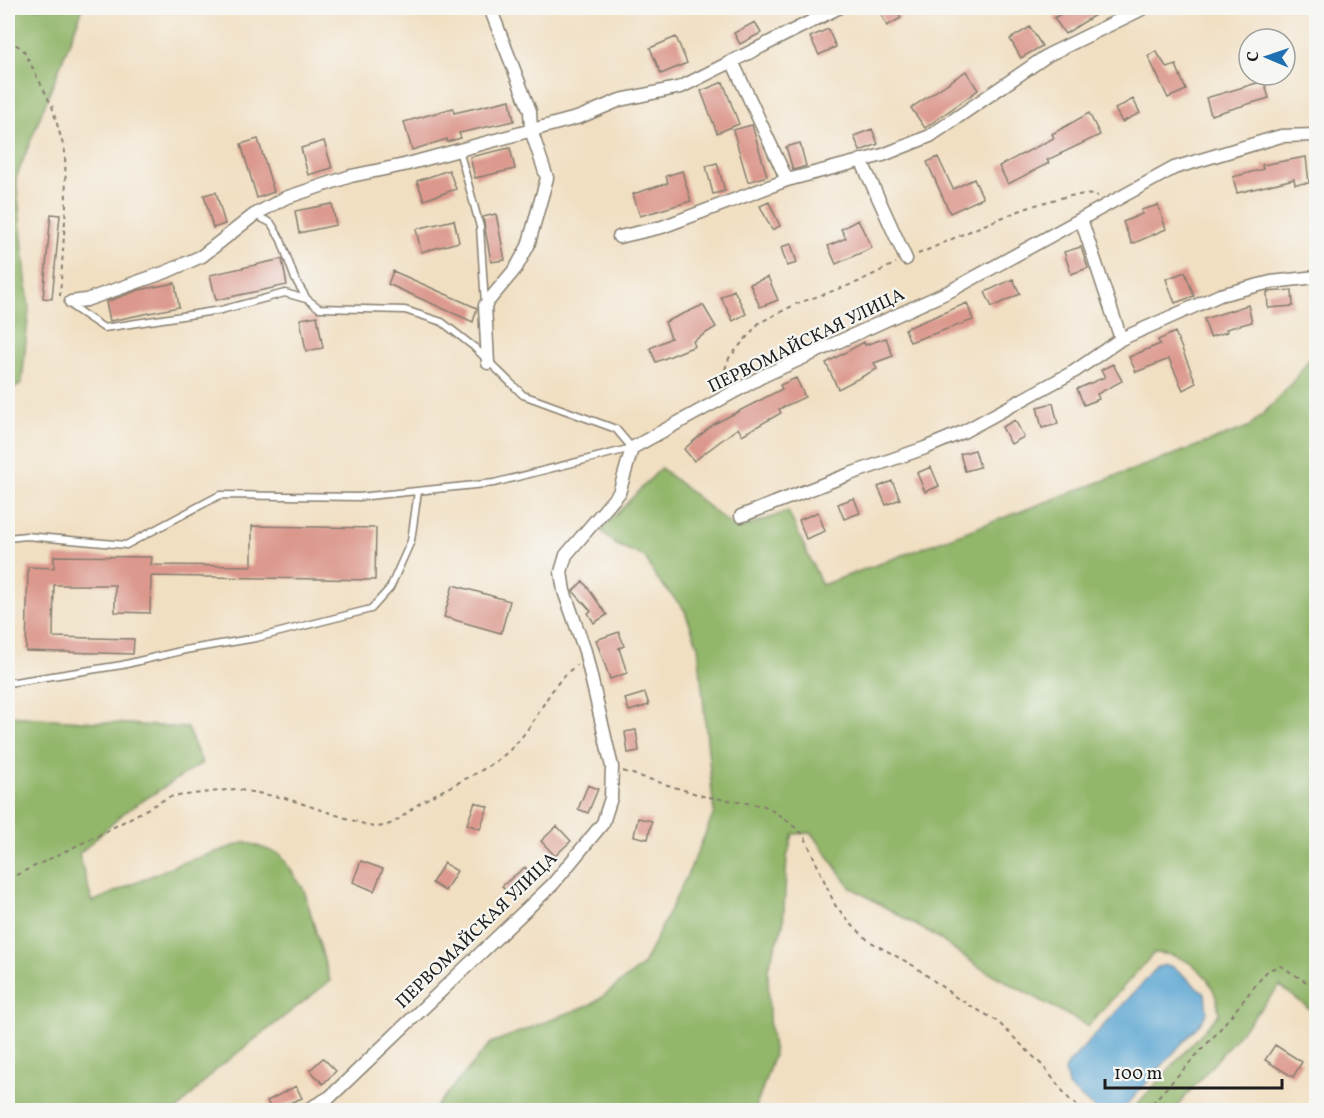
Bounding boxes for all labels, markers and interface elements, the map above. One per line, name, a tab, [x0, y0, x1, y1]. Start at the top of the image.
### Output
north arrow	[1237, 27, 1297, 87]
text: С	[1243, 51, 1265, 62]
street label: ПЕРВОМАЙСКАЯ УЛИЦА	[704, 283, 910, 400]
street label: ПЕРВОМАЙСКАЯ УЛИЦА	[391, 847, 564, 1015]
scale bar	[1105, 1052, 1282, 1090]
text: 100 m	[1114, 1062, 1163, 1087]

